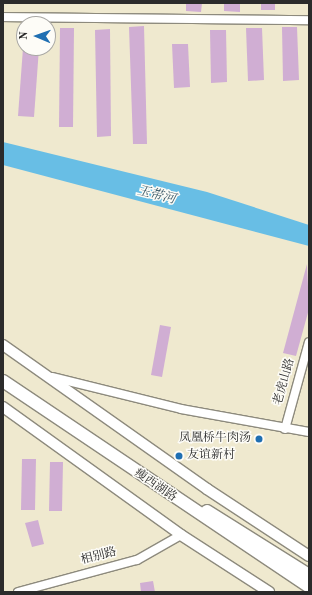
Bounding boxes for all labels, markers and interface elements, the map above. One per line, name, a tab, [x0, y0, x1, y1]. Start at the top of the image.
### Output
north arrow	[16, 16, 56, 56]
text: N	[19, 31, 30, 40]
water label: 玉带河	[135, 184, 177, 208]
street label: 老虎山路	[271, 357, 299, 407]
place label: 凤凰桥牛肉汤	[179, 432, 251, 446]
marker: 凤凰桥牛肉汤	[254, 434, 264, 444]
place label: 友谊新村	[187, 449, 235, 463]
marker: 友谊新村	[174, 451, 184, 461]
street label: 瘦西湖路	[131, 467, 179, 505]
street label: 相别路	[80, 546, 118, 568]

